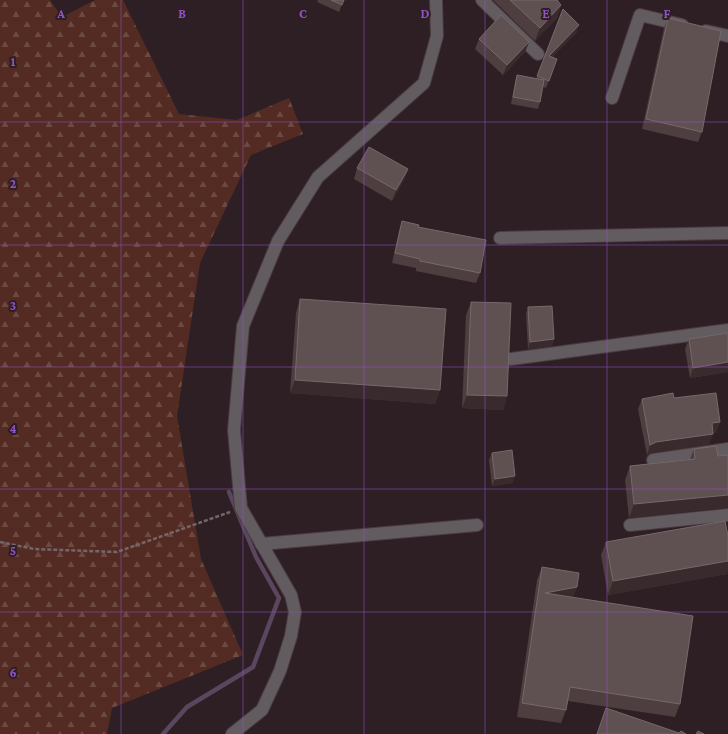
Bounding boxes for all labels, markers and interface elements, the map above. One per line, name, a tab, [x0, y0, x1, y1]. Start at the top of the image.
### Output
text: A	[56, 6, 65, 21]
text: B	[178, 6, 186, 21]
text: C	[299, 6, 307, 21]
text: D	[421, 6, 430, 21]
text: E	[542, 6, 550, 21]
text: F	[664, 6, 671, 21]
text: 1	[11, 54, 16, 69]
text: 2	[10, 176, 17, 191]
text: 3	[10, 298, 16, 313]
text: 4	[9, 421, 17, 436]
text: 5	[10, 543, 16, 558]
text: 6	[9, 665, 17, 680]

